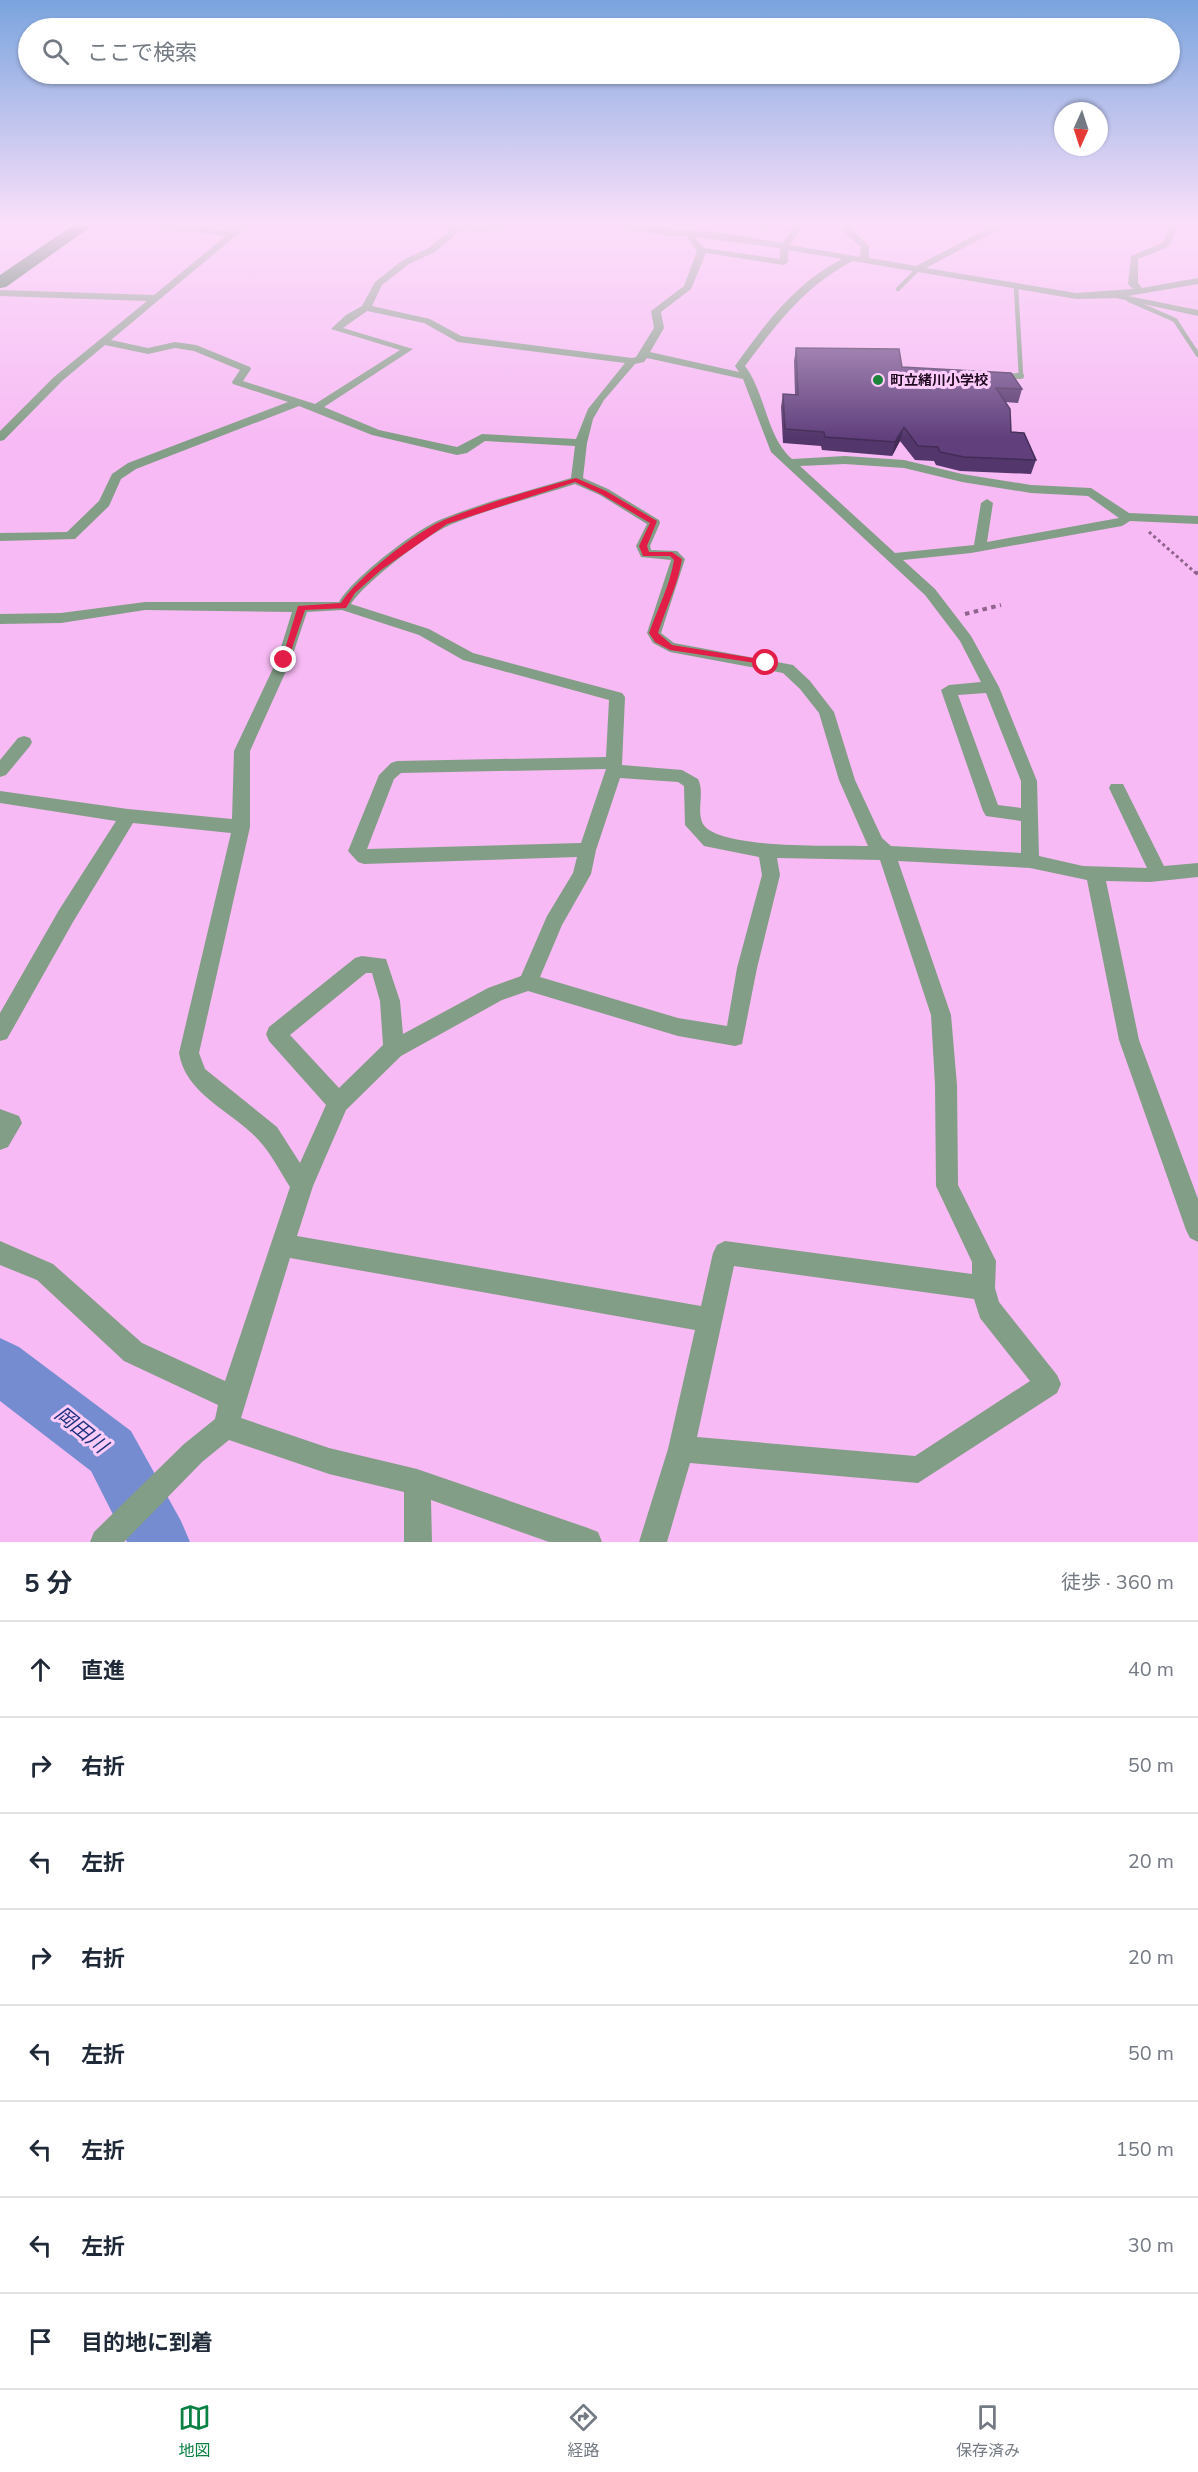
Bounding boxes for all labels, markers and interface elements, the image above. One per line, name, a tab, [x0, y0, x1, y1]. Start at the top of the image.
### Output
search box	[18, 18, 1180, 84]
icon: search	[39, 35, 72, 68]
text: ここで検索	[87, 38, 197, 68]
north arrow	[1054, 102, 1108, 156]
place label: 町立緒川小学校	[890, 371, 988, 390]
marker: 町立緒川小学校	[871, 373, 885, 387]
route end	[270, 646, 296, 672]
route start	[752, 649, 778, 675]
water label: 岡田川	[49, 1401, 114, 1461]
text: 5 分	[24, 1566, 73, 1601]
text: 徒歩 · 360 m	[1061, 1569, 1174, 1596]
icon: ahead	[24, 1653, 57, 1686]
text: 直進	[81, 1656, 125, 1686]
text: 40 m	[1128, 1656, 1174, 1683]
icon: right	[24, 1749, 57, 1782]
text: 右折	[81, 1752, 125, 1782]
text: 50 m	[1128, 1752, 1174, 1779]
icon: left	[24, 1845, 57, 1878]
text: 左折	[81, 1848, 125, 1878]
text: 20 m	[1128, 1848, 1174, 1875]
icon: right	[24, 1941, 57, 1974]
text: 右折	[81, 1944, 125, 1974]
text: 20 m	[1128, 1944, 1174, 1971]
icon: left	[24, 2037, 57, 2070]
text: 左折	[81, 2040, 125, 2070]
text: 50 m	[1128, 2040, 1174, 2067]
icon: left	[24, 2133, 57, 2166]
text: 左折	[81, 2136, 125, 2166]
text: 150 m	[1116, 2136, 1174, 2163]
icon: left	[24, 2229, 57, 2262]
text: 左折	[81, 2232, 125, 2262]
text: 30 m	[1128, 2232, 1174, 2259]
icon: arrive	[24, 2325, 57, 2358]
text: 目的地に到着	[81, 2328, 213, 2358]
tab: 地図	[178, 2401, 211, 2462]
tab: 経路	[567, 2401, 600, 2462]
tab: 保存済み	[956, 2401, 1020, 2462]

